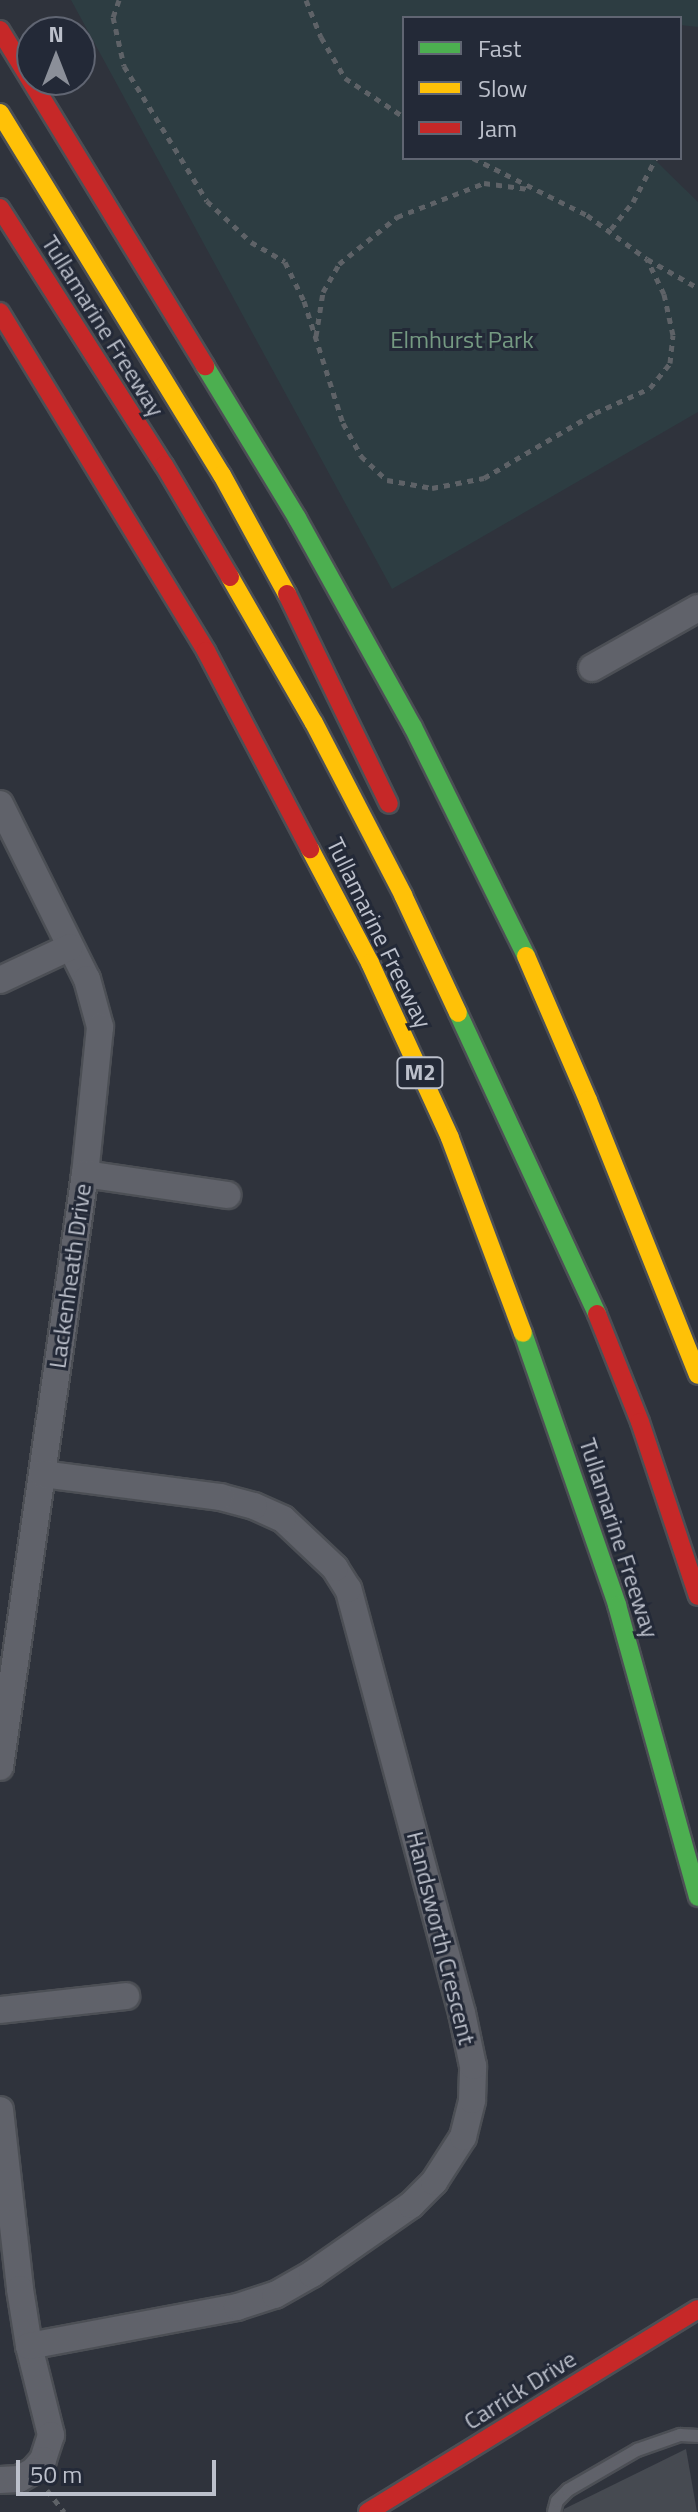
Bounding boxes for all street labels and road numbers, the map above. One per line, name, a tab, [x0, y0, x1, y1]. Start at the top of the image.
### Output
street label: Tullamarine Freeway	[36, 230, 170, 422]
street label: Tullamarine Freeway	[320, 833, 438, 1033]
road number: M2	[396, 1055, 444, 1091]
street label: Lackenheath Drive	[43, 1182, 97, 1370]
street label: Tullamarine Freeway	[573, 1434, 665, 1642]
street label: Handsworth Crescent	[401, 1828, 481, 2048]
street label: Carrick Drive	[459, 2344, 581, 2436]

